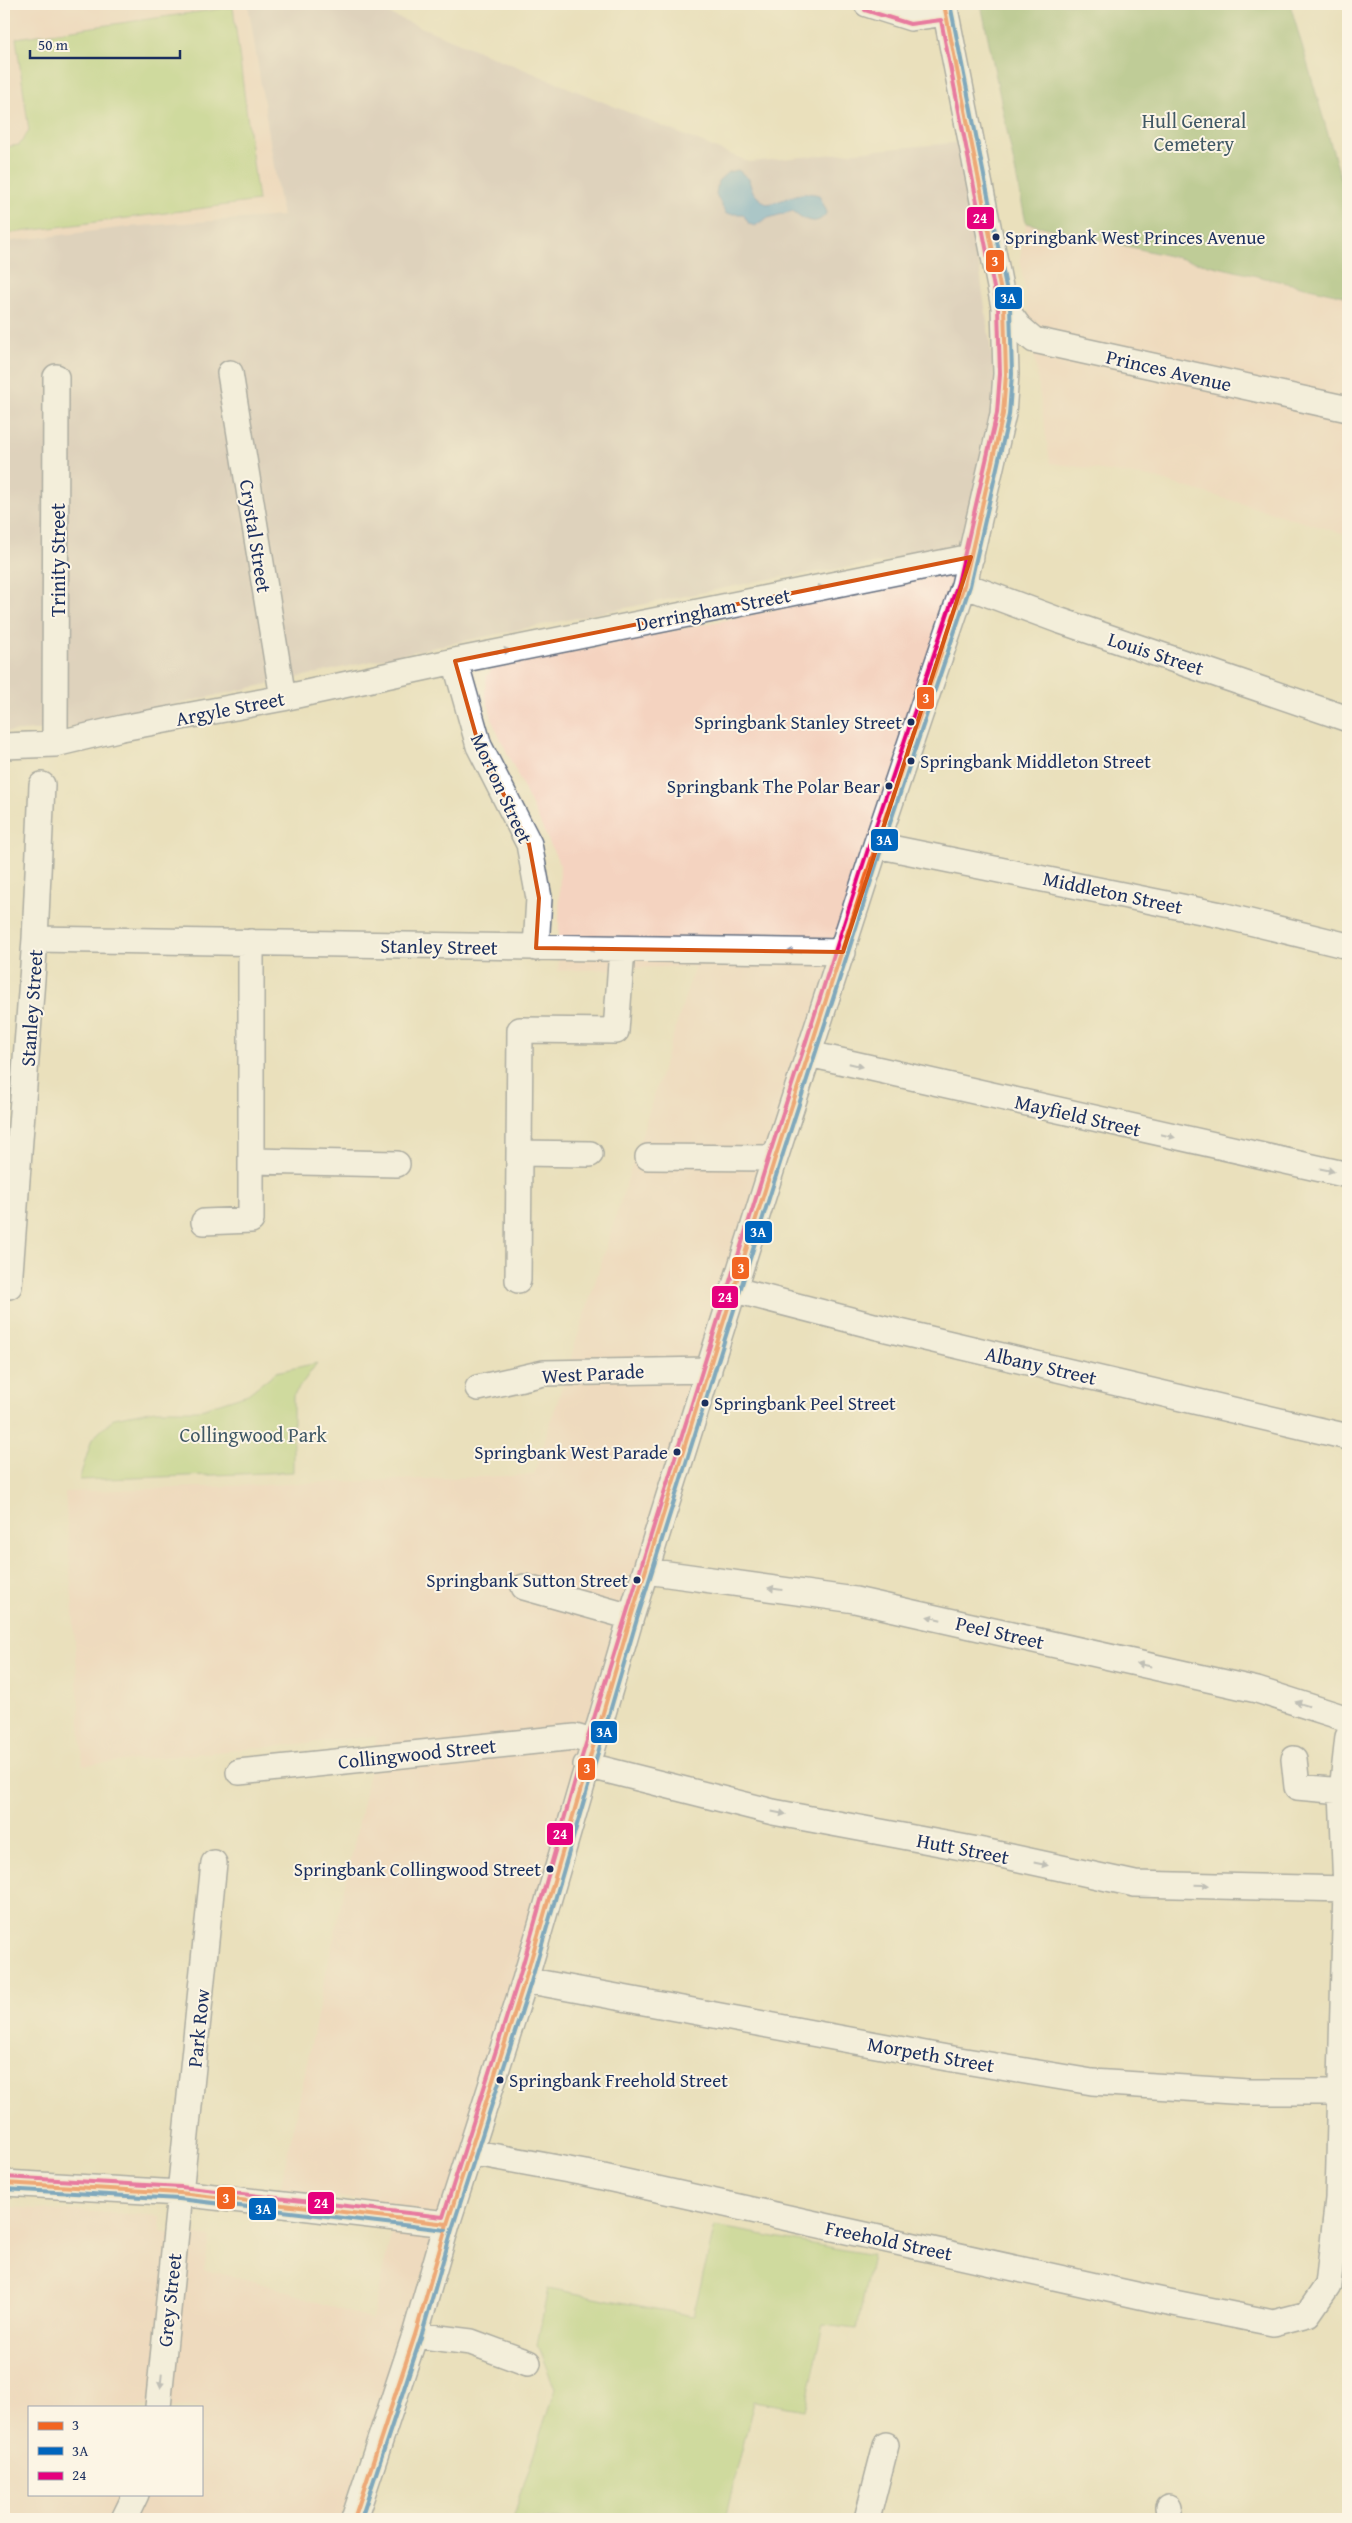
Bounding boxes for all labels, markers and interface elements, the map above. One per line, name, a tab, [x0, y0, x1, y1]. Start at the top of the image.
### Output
scale bar	[30, 28, 180, 60]
text: 50 m	[38, 34, 69, 55]
park label: Hull General Cemetery	[1142, 106, 1247, 158]
line badge: 24	[966, 206, 995, 230]
text: 24	[973, 208, 987, 228]
place label: Springbank West Princes Avenue	[1005, 223, 1265, 251]
marker: Springbank West Princes Avenue	[991, 232, 1001, 242]
line badge: 3	[985, 249, 1005, 273]
text: 3	[991, 251, 999, 271]
line badge: 3A	[994, 286, 1023, 310]
text: 3A	[1000, 288, 1016, 308]
street label: Princes Avenue	[1103, 341, 1235, 399]
street label: Crystal Street	[233, 477, 279, 595]
street label: Trinity Street	[43, 503, 72, 617]
street label: Derringham Street	[633, 580, 793, 638]
one-way arrow	[809, 583, 825, 591]
street label: Louis Street	[1104, 624, 1208, 682]
one-way arrow	[495, 647, 510, 655]
street label: Argyle Street	[173, 683, 287, 733]
line badge: 3	[916, 686, 935, 710]
text: 3	[922, 688, 930, 708]
place label: Springbank Stanley Street	[694, 708, 902, 736]
marker: Springbank Stanley Street	[906, 717, 916, 727]
street label: Morton Street	[464, 728, 540, 848]
place label: Springbank Middleton Street	[920, 747, 1151, 775]
marker: Springbank Middleton Street	[906, 756, 916, 766]
place label: Springbank The Polar Bear	[667, 772, 880, 800]
marker: Springbank The Polar Bear	[884, 781, 894, 791]
line badge: 3A	[870, 828, 899, 852]
text: 3A	[876, 830, 892, 850]
street label: Middleton Street	[1041, 863, 1185, 921]
street label: Stanley Street	[380, 930, 498, 962]
one-way arrow	[588, 944, 604, 952]
one-way arrow	[786, 947, 802, 955]
street label: Stanley Street	[12, 948, 50, 1068]
one-way arrow	[849, 1061, 864, 1069]
street label: Mayfield Street	[1012, 1086, 1144, 1144]
one-way arrow	[1161, 1132, 1176, 1140]
one-way arrow	[1320, 1167, 1336, 1175]
line badge: 3A	[744, 1220, 773, 1244]
text: 3A	[750, 1222, 766, 1242]
line badge: 3	[731, 1256, 750, 1280]
text: 3	[737, 1258, 745, 1278]
line badge: 24	[711, 1285, 739, 1309]
text: 24	[718, 1287, 732, 1307]
street label: Albany Street	[982, 1338, 1100, 1392]
street label: West Parade	[541, 1356, 645, 1390]
place label: Springbank Peel Street	[714, 1389, 896, 1417]
marker: Springbank Peel Street	[700, 1398, 710, 1408]
park label: Collingwood Park	[179, 1420, 327, 1449]
place label: Springbank West Parade	[474, 1438, 668, 1466]
marker: Springbank West Parade	[672, 1447, 682, 1457]
place label: Springbank Sutton Street	[426, 1566, 628, 1594]
marker: Springbank Sutton Street	[632, 1575, 642, 1585]
one-way arrow	[766, 1584, 782, 1592]
street label: Peel Street	[953, 1608, 1047, 1656]
one-way arrow	[926, 1613, 942, 1621]
one-way arrow	[1137, 1661, 1152, 1669]
one-way arrow	[1294, 1700, 1309, 1707]
line badge: 3A	[590, 1720, 618, 1744]
text: 3A	[596, 1722, 612, 1742]
street label: Collingwood Street	[336, 1730, 498, 1776]
line badge: 3	[577, 1757, 596, 1781]
text: 3	[583, 1758, 591, 1778]
one-way arrow	[771, 1809, 787, 1817]
line badge: 24	[546, 1822, 574, 1846]
text: 24	[553, 1824, 567, 1844]
street label: Hutt Street	[914, 1825, 1012, 1871]
place label: Springbank Collingwood Street	[294, 1855, 541, 1883]
one-way arrow	[1034, 1860, 1050, 1868]
marker: Springbank Collingwood Street	[545, 1864, 555, 1874]
one-way arrow	[1194, 1882, 1210, 1890]
street label: Park Row	[179, 1987, 217, 2069]
street label: Morpeth Street	[865, 2029, 997, 2079]
place label: Springbank Freehold Street	[509, 2066, 728, 2094]
marker: Springbank Freehold Street	[495, 2075, 505, 2085]
line badge: 3	[216, 2186, 236, 2210]
text: 3	[222, 2188, 230, 2208]
line badge: 24	[307, 2191, 335, 2215]
text: 24	[314, 2193, 328, 2213]
line badge: 3A	[248, 2197, 277, 2221]
text: 3A	[255, 2199, 271, 2219]
street label: Freehold Street	[823, 2212, 955, 2268]
street label: Grey Street	[150, 2252, 188, 2348]
one-way arrow	[157, 2374, 165, 2390]
legend	[28, 2406, 202, 2496]
text: 3	[72, 2414, 79, 2435]
text: 3A	[72, 2440, 88, 2461]
text: 24	[72, 2464, 86, 2485]

